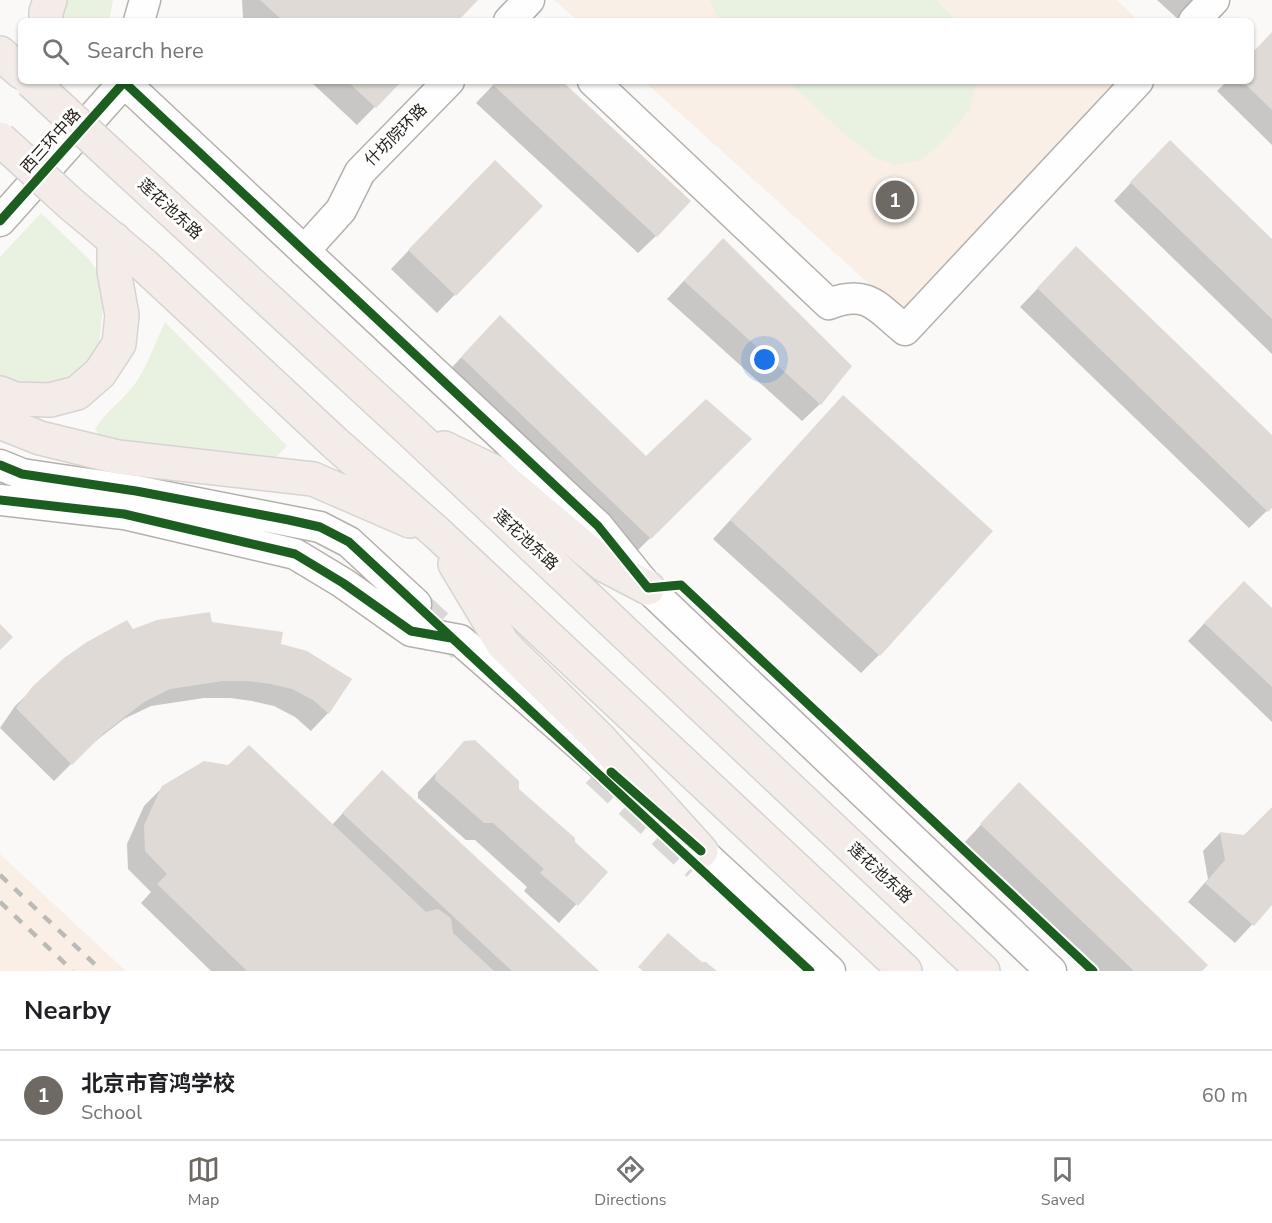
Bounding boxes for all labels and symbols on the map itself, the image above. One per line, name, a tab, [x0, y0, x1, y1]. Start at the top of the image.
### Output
street label: 什坊院环路	[360, 99, 432, 171]
street label: 西三环中路	[16, 104, 86, 178]
street label: 莲花池东路	[133, 174, 207, 244]
pin: 1	[876, 178, 914, 222]
your location	[750, 345, 779, 374]
street label: 莲花池东路	[489, 505, 563, 575]
street label: 莲花池东路	[843, 838, 917, 908]

